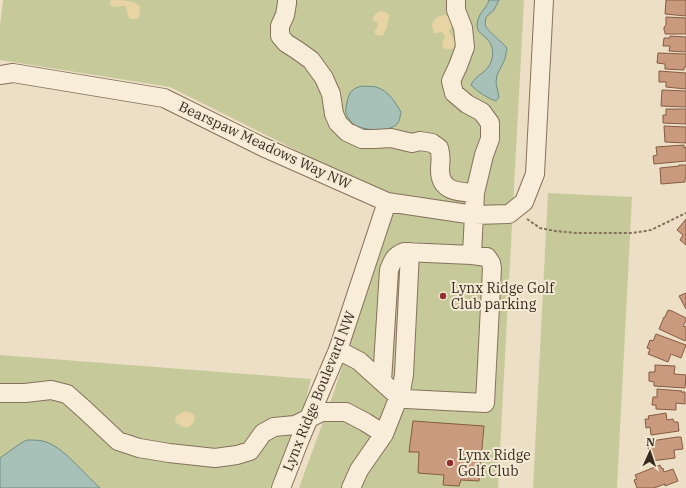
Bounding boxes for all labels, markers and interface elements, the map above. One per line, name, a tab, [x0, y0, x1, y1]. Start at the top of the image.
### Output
street label: Bearspaw Meadows Way NW	[176, 97, 354, 193]
place label: Lynx Ridge Golf Club parking	[451, 279, 555, 313]
marker: Lynx Ridge Golf Club parking	[438, 291, 448, 301]
street label: Lynx Ridge Boulevard NW	[279, 308, 360, 474]
north arrow	[630, 432, 670, 472]
text: N	[646, 435, 656, 449]
place label: Lynx Ridge Golf Club	[458, 446, 531, 480]
marker: Lynx Ridge Golf Club	[445, 458, 455, 468]

